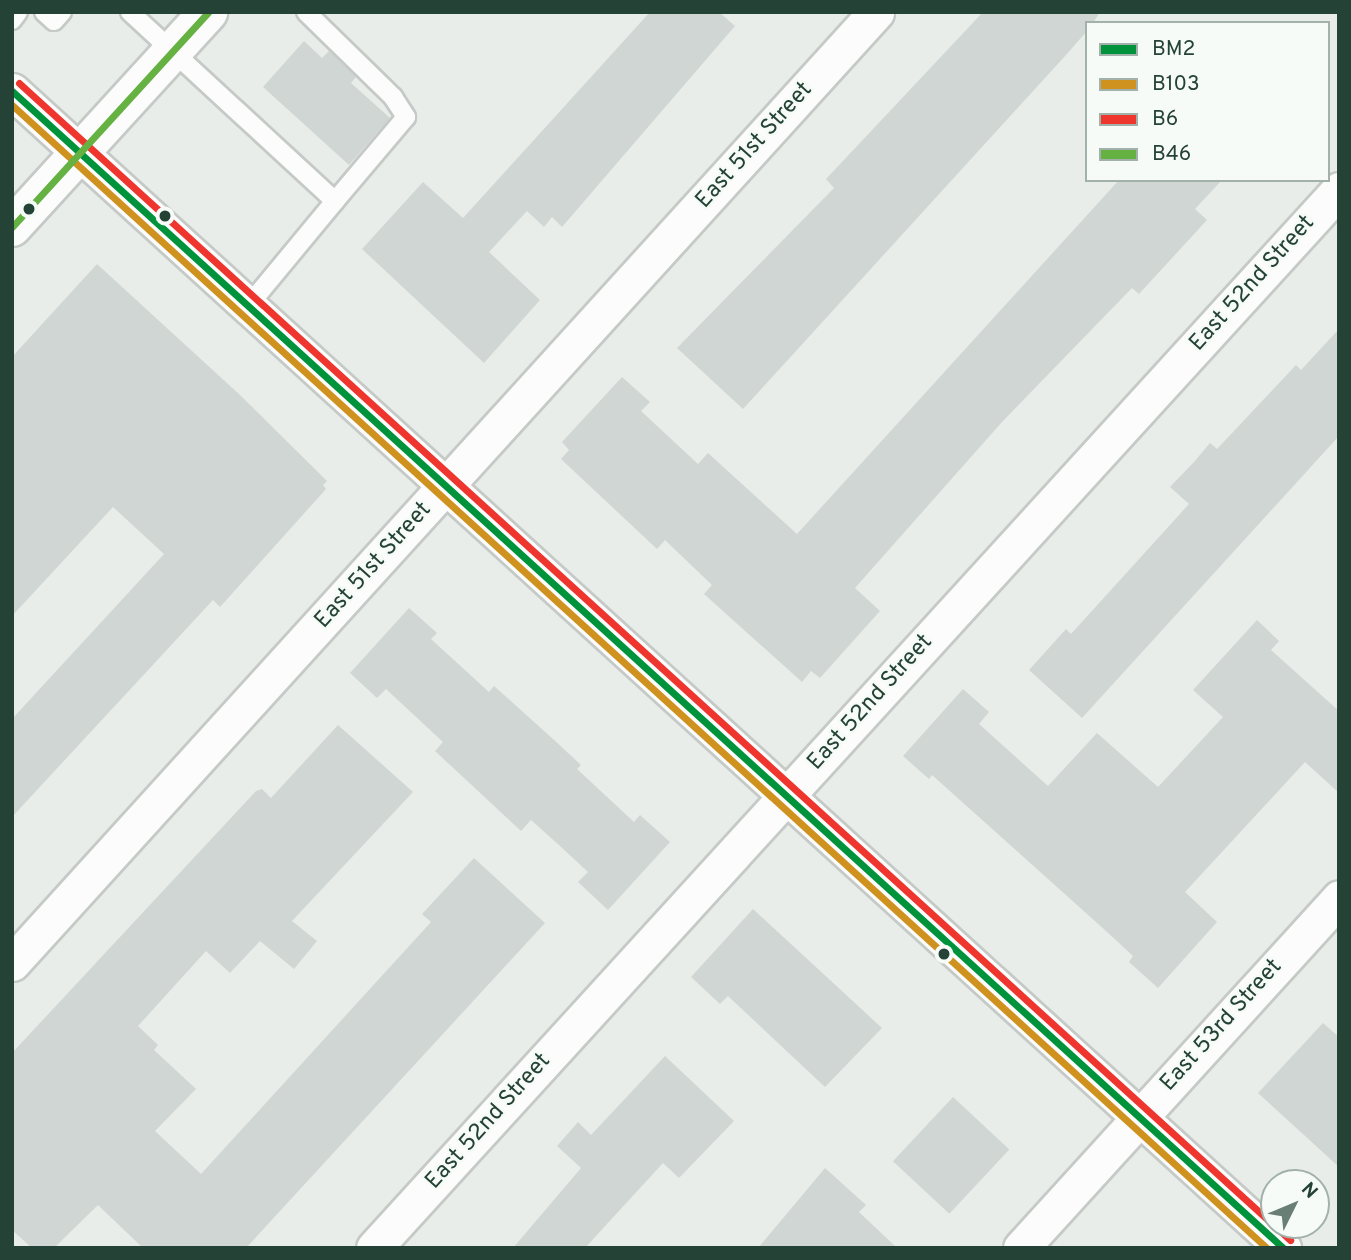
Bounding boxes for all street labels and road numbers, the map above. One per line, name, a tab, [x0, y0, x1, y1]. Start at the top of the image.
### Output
street label: East 51st Street	[691, 77, 819, 215]
street label: East 52nd Street	[1185, 210, 1321, 358]
street label: East 51st Street	[310, 497, 438, 635]
street label: East 52nd Street	[803, 629, 939, 777]
street label: East 53rd Street	[1155, 954, 1289, 1098]
street label: East 52nd Street	[421, 1048, 557, 1196]

